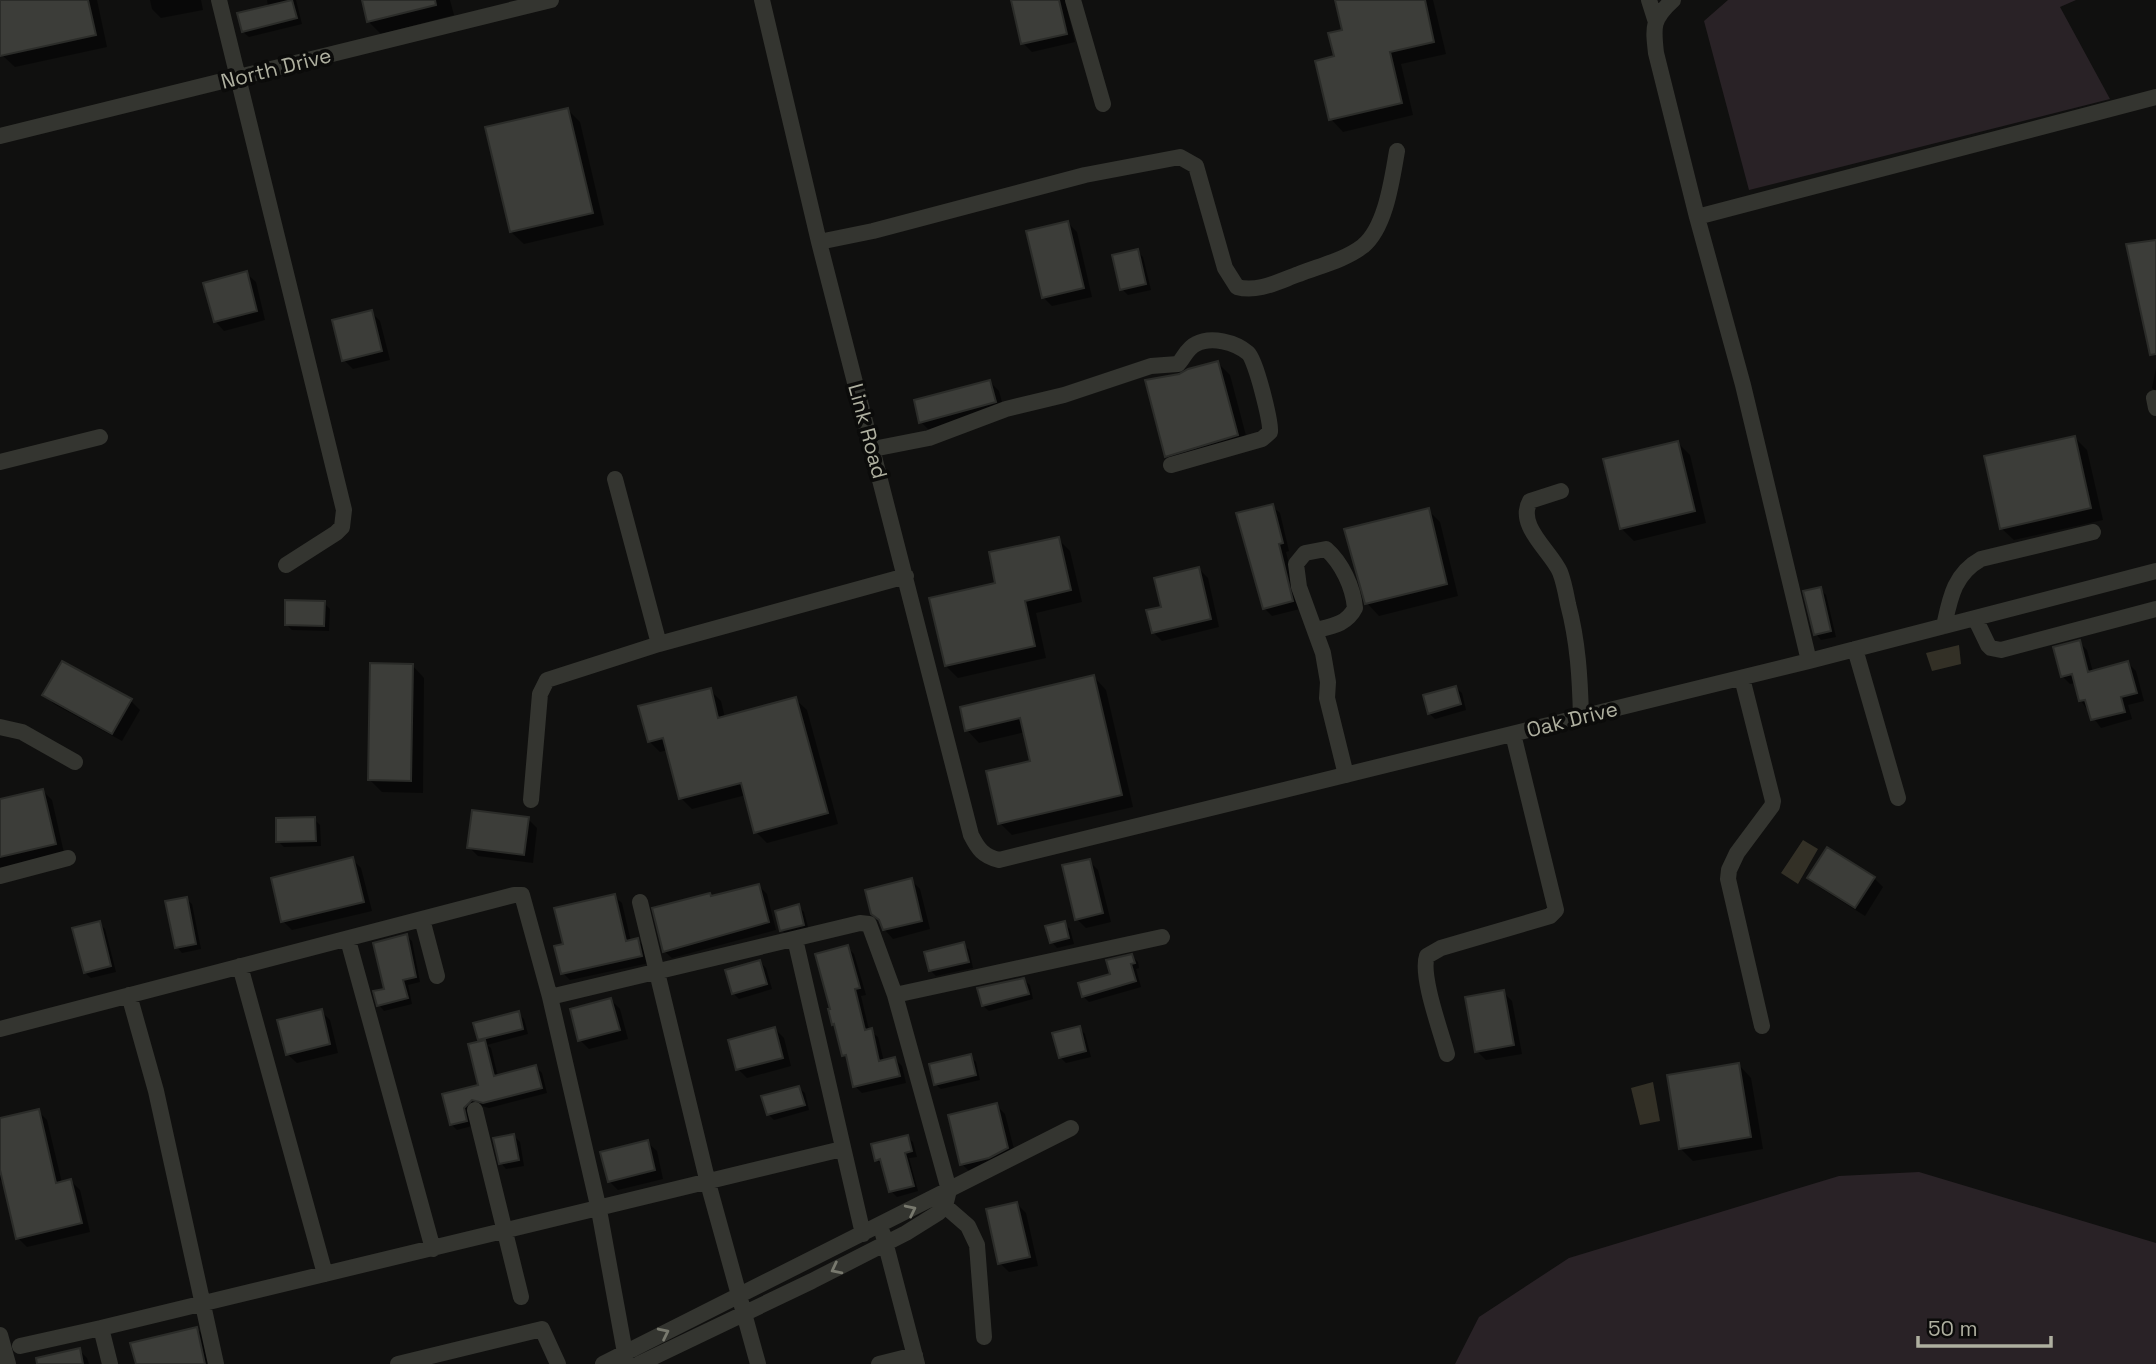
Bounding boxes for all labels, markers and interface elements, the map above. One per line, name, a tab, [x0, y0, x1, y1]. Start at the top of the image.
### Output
street label: North Drive	[218, 41, 334, 95]
street label: Link Road	[842, 380, 894, 482]
street label: Oak Drive	[1524, 695, 1620, 743]
one-way arrow	[904, 1204, 916, 1218]
one-way arrow	[831, 1261, 844, 1274]
scale bar	[1918, 1304, 2051, 1348]
text: 50 m	[1928, 1315, 1978, 1342]
one-way arrow	[657, 1327, 669, 1341]

